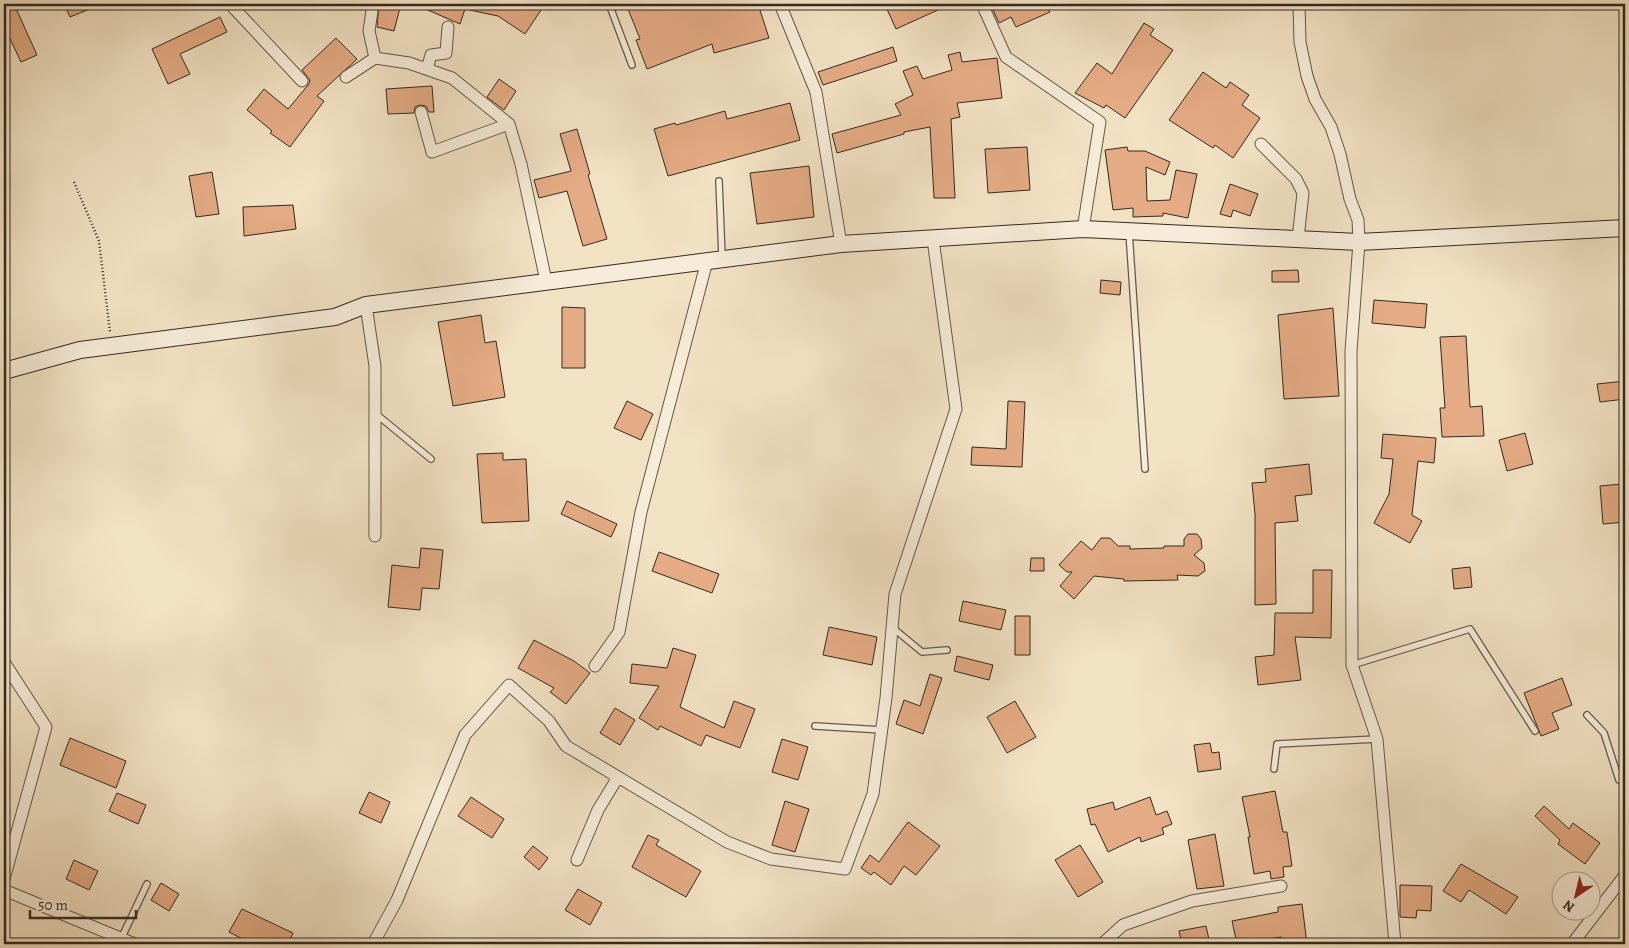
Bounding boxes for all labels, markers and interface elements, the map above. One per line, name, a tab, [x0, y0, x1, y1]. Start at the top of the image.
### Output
north arrow	[1552, 870, 1602, 920]
scale bar	[30, 888, 136, 920]
text: 50 m	[38, 895, 68, 915]
text: N	[1559, 896, 1578, 917]

